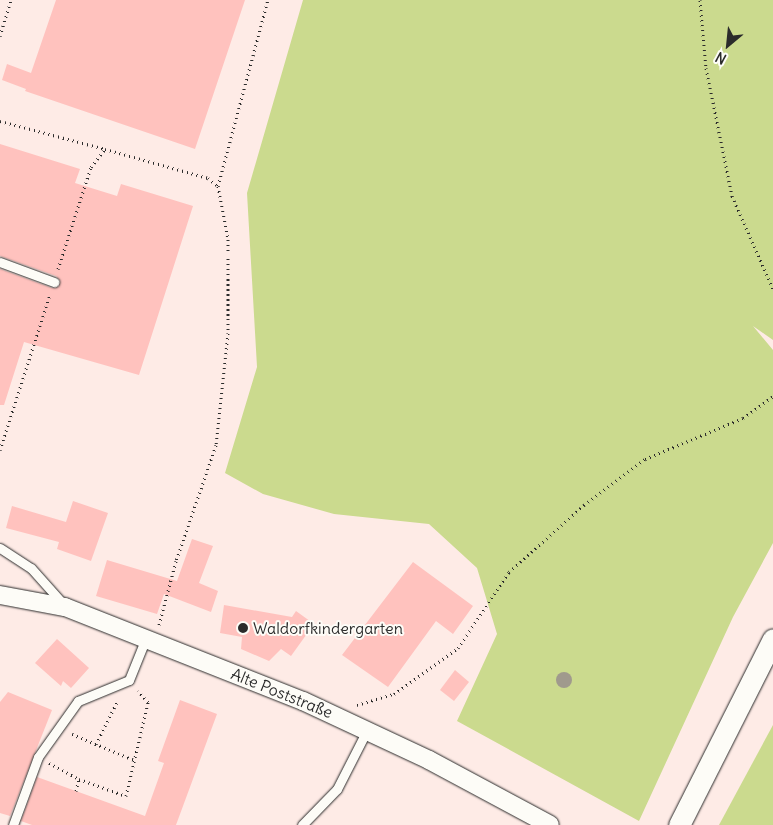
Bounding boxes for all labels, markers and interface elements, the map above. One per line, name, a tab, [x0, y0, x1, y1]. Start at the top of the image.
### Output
north arrow	[703, 20, 753, 70]
text: N	[712, 48, 729, 68]
place label: Waldorfkindergarten	[253, 618, 403, 638]
marker: Waldorfkindergarten	[237, 622, 249, 634]
street label: Alte Poststraße	[228, 664, 336, 722]

